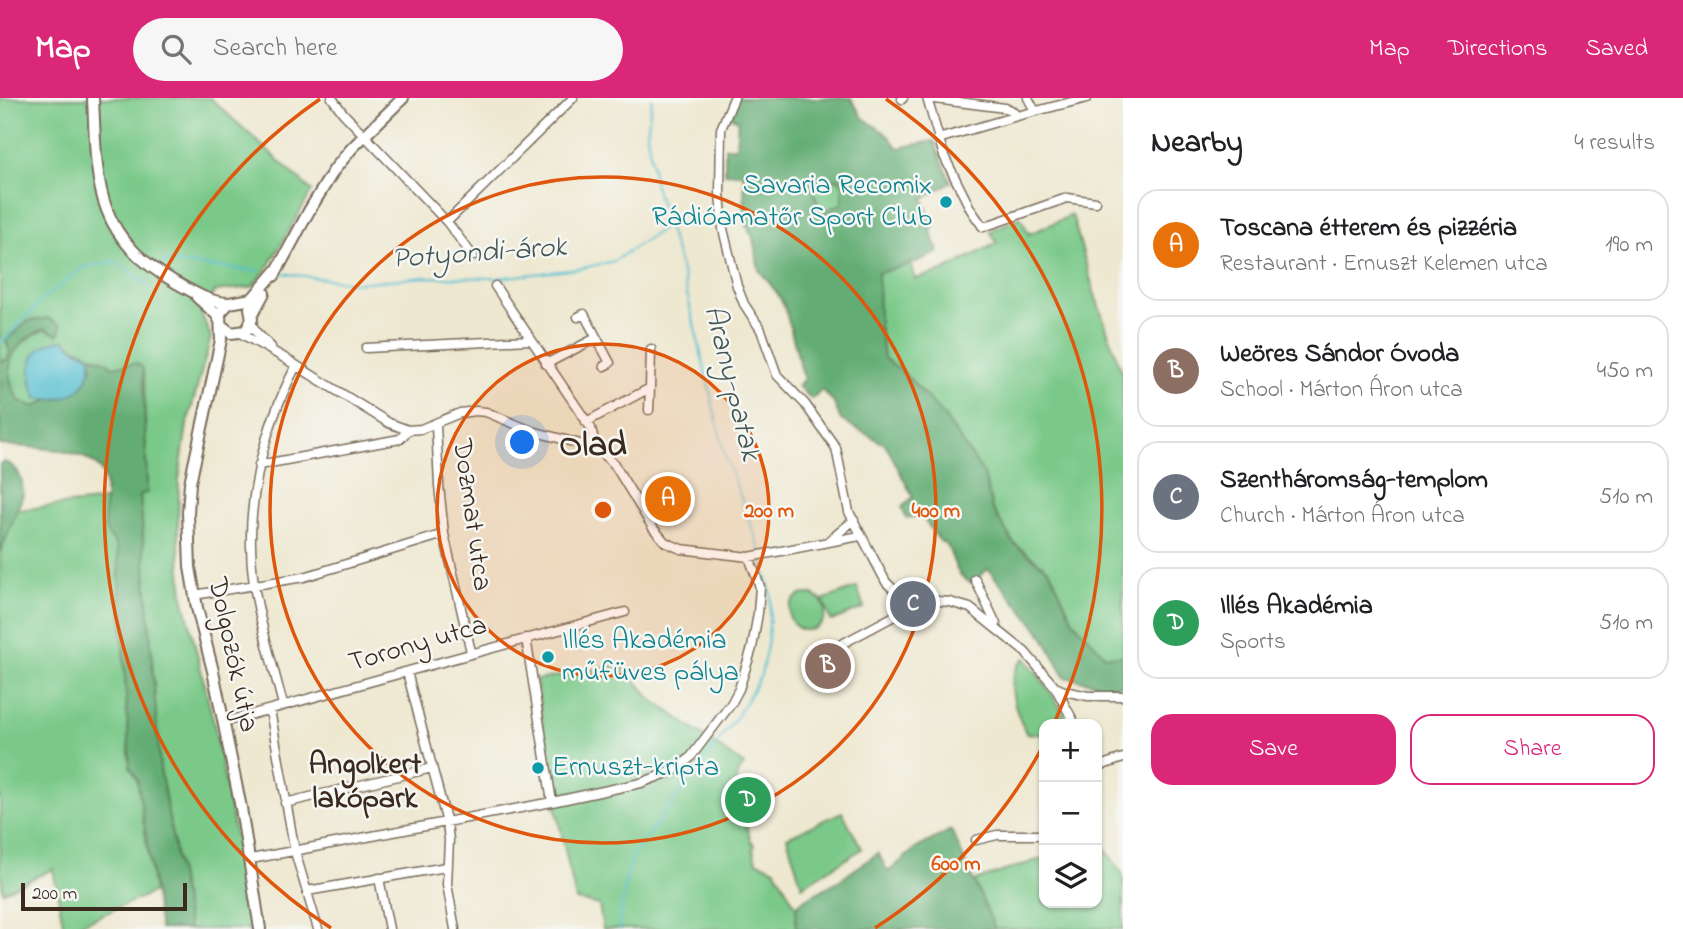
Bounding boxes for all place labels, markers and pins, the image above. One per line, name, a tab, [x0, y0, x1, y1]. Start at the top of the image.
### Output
place label: Savaria Recomix Rádióamatőr Sport Club	[652, 166, 932, 239]
marker: Savaria Recomix Rádióamatőr Sport Club	[938, 194, 954, 210]
pin: A	[645, 473, 691, 525]
centre of rings	[591, 498, 615, 522]
pin: C	[890, 578, 936, 630]
place label: Illés Akadémia műfüves pálya	[562, 621, 739, 694]
pin: B	[805, 640, 851, 692]
marker: Illés Akadémia műfüves pálya	[540, 649, 556, 665]
place label: Ernuszt-kripta	[552, 748, 719, 789]
marker: Ernuszt-kripta	[530, 760, 546, 776]
pin: D	[725, 774, 771, 826]

